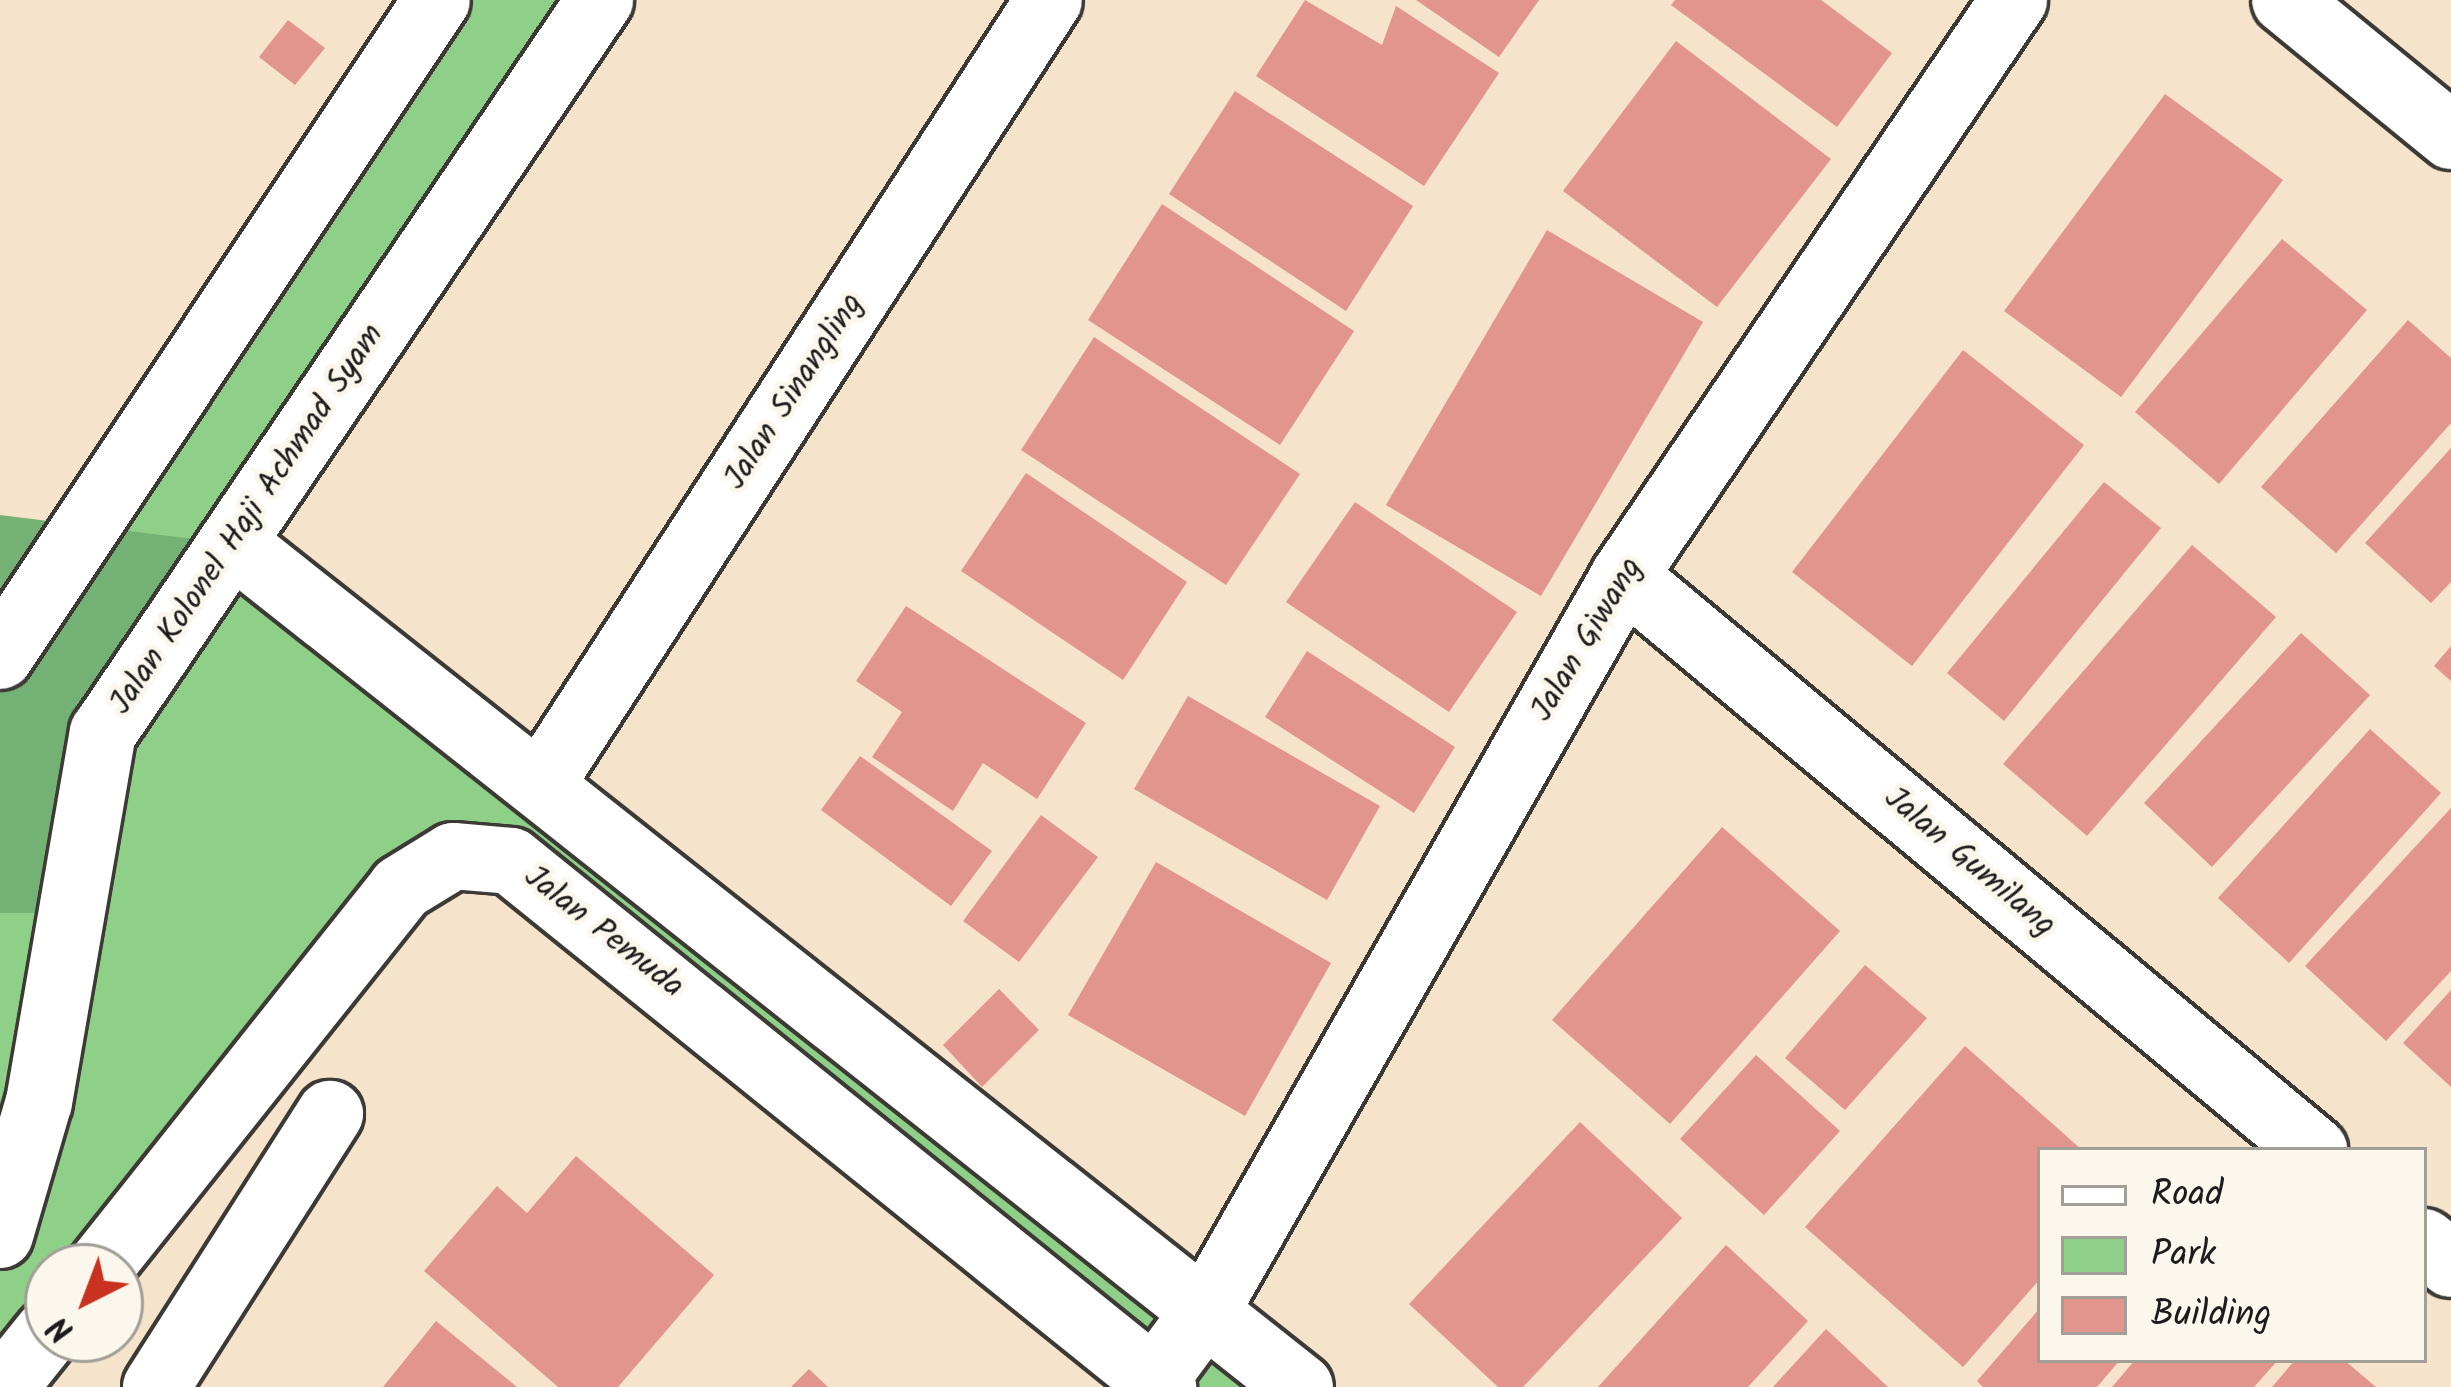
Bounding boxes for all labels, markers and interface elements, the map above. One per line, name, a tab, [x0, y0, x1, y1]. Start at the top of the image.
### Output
street label: Jalan Sinangling	[717, 286, 873, 498]
street label: Jalan Kolonel Haji Achmad Syam	[102, 317, 394, 723]
street label: Jalan Giwang	[1524, 551, 1652, 729]
street label: Jalan Gumilang	[1875, 780, 2063, 946]
street label: Jalan Pemuda	[515, 858, 691, 1008]
legend	[2037, 1147, 2427, 1363]
text: Road	[2151, 1167, 2223, 1224]
text: Park	[2151, 1227, 2216, 1284]
north arrow	[24, 1243, 144, 1363]
text: Building	[2151, 1287, 2271, 1344]
text: N	[36, 1301, 87, 1355]

